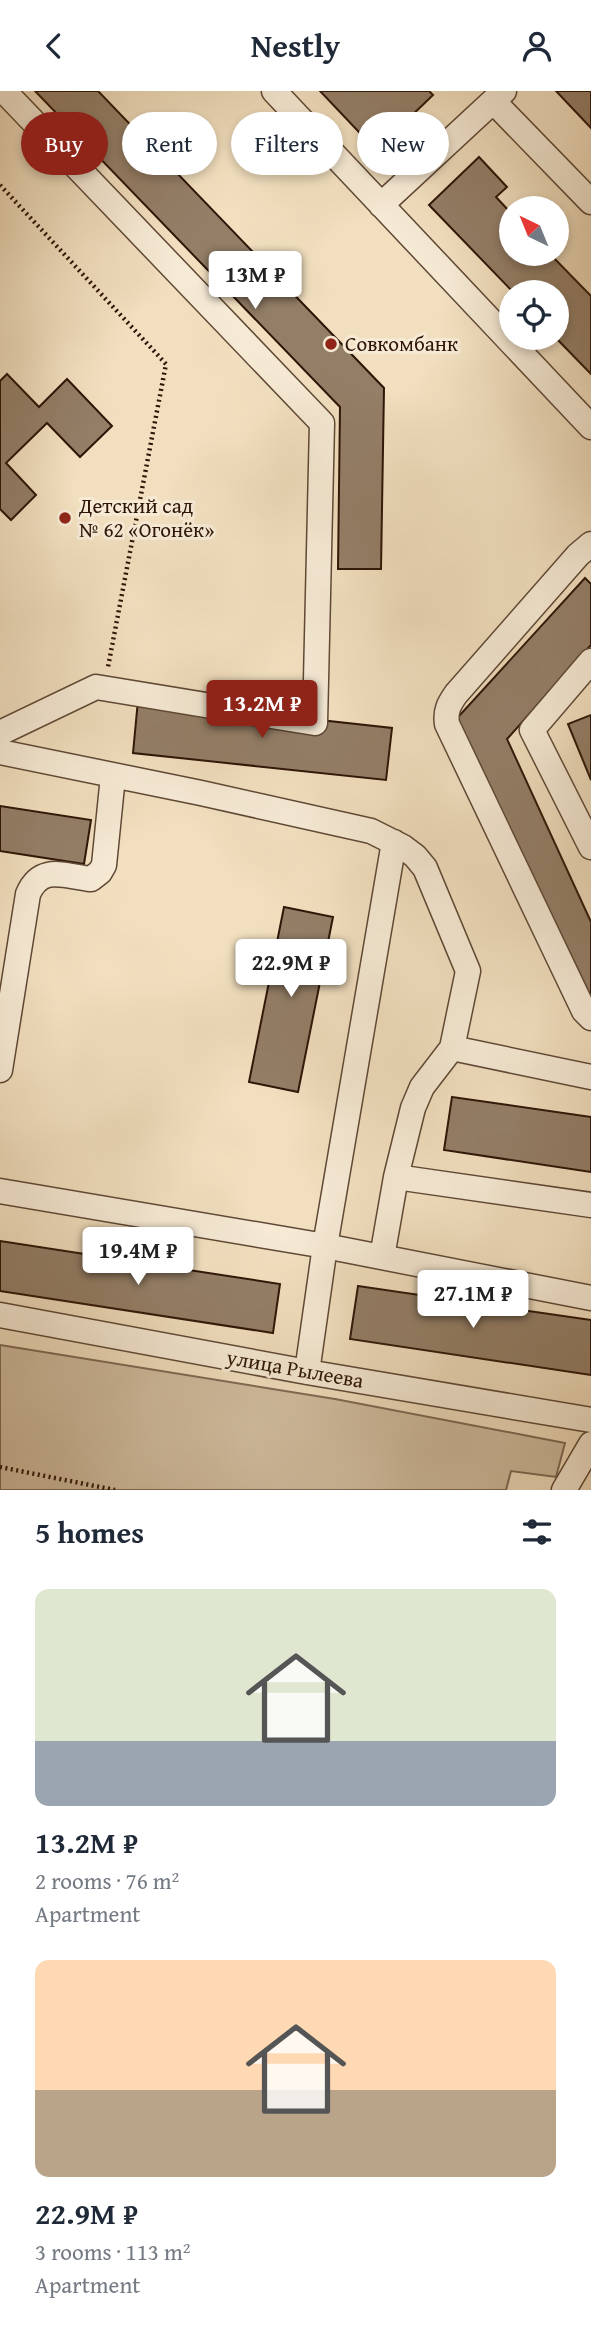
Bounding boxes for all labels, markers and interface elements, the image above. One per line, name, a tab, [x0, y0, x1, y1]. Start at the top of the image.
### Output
text: Nestly	[251, 22, 340, 69]
icon: back	[35, 27, 73, 65]
icon: person	[518, 27, 556, 65]
chip: Buy	[21, 112, 108, 175]
chip: Rent	[122, 112, 217, 175]
chip: Filters	[231, 112, 343, 175]
chip: New	[357, 112, 449, 175]
north arrow	[499, 196, 569, 266]
map controls	[499, 196, 569, 350]
pin: 13M ₽	[206, 251, 304, 311]
text: 13M ₽	[225, 257, 285, 290]
button: locate	[499, 280, 569, 350]
place label: Совкомбанк	[345, 328, 458, 359]
marker: Совкомбанк	[323, 336, 339, 352]
place label: Детский сад № 62 «Огонёк»	[78, 490, 214, 545]
marker: Детский сад № 62 «Огонёк»	[57, 510, 73, 526]
pin: 13.2M ₽	[197, 681, 327, 740]
text: 13.2M ₽	[222, 686, 302, 719]
pin: 22.9M ₽	[226, 939, 356, 999]
text: 22.9M ₽	[251, 945, 331, 978]
pin: 19.4M ₽	[73, 1227, 203, 1287]
text: 19.4M ₽	[98, 1233, 178, 1266]
pin: 27.1M ₽	[408, 1271, 538, 1330]
text: 27.1M ₽	[433, 1276, 513, 1309]
street label: улица Рылеева	[223, 1341, 366, 1396]
text: 5 homes	[35, 1510, 144, 1554]
icon: filters	[518, 1513, 556, 1551]
icon: home	[233, 1635, 359, 1761]
text: 13.2M ₽	[35, 1820, 138, 1864]
text: 2 rooms · 76 m²	[35, 1864, 179, 1897]
text: Apartment	[35, 1897, 140, 1930]
icon: home	[233, 2006, 359, 2132]
text: 22.9M ₽	[35, 2191, 138, 2235]
text: 3 rooms · 113 m²	[35, 2235, 190, 2268]
text: Apartment	[35, 2268, 140, 2301]

